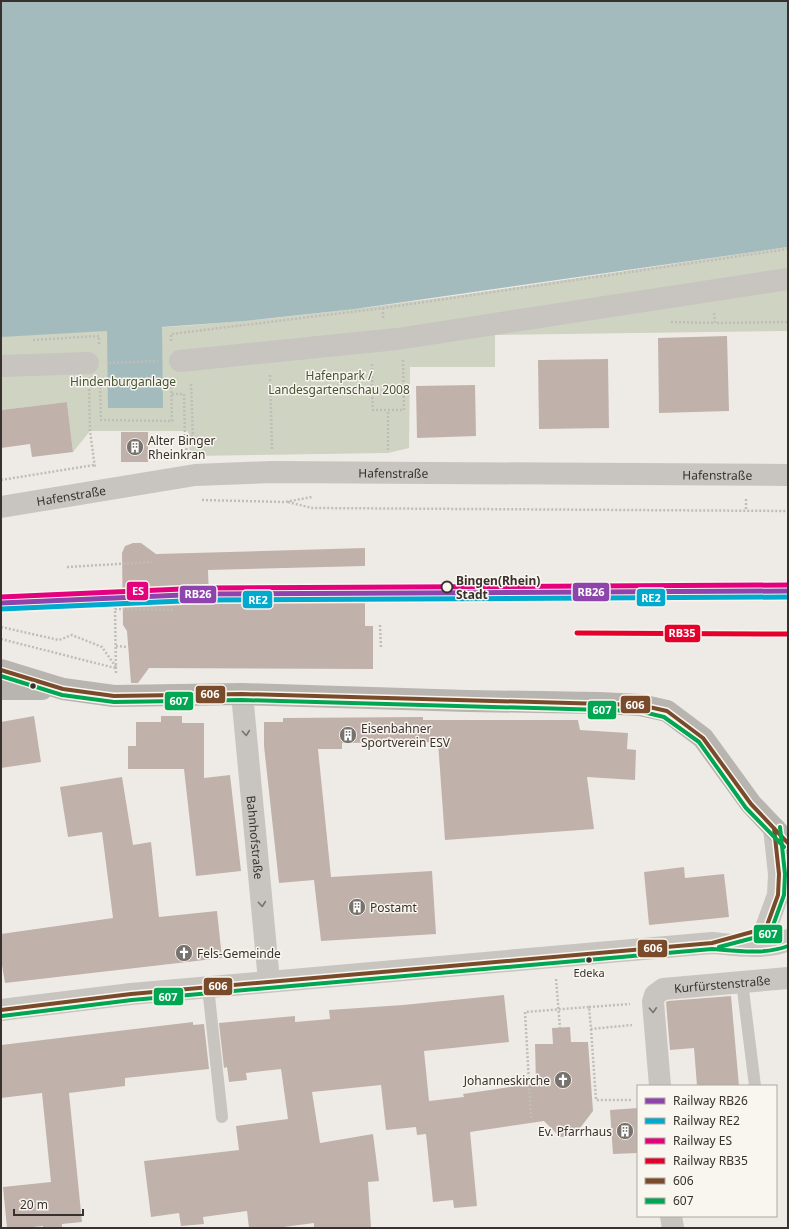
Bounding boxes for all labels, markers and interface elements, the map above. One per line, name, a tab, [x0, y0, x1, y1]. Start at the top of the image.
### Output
park label: Hafenpark / Landesgartenschau 2008	[268, 367, 410, 398]
park label: Hindenburganlage	[70, 373, 176, 390]
place label: Alter Binger Rheinkran	[148, 432, 215, 463]
building icon: Alter Binger Rheinkran	[125, 437, 145, 457]
street label: Hafenstraße	[358, 464, 429, 481]
street label: Hafenstraße	[682, 466, 753, 483]
street label: Hafenstraße	[35, 481, 107, 510]
place label: Bingen(Rhein) Stadt	[456, 572, 540, 603]
marker: Bingen(Rhein) Stadt	[440, 580, 454, 594]
line badge: ES	[126, 581, 149, 601]
line badge: RB26	[572, 582, 610, 602]
text: ES	[132, 583, 144, 598]
text: RB26	[577, 584, 605, 599]
line badge: RB26	[179, 585, 217, 604]
text: RB26	[184, 586, 212, 601]
line badge: RE2	[636, 588, 666, 607]
line badge: RE2	[242, 590, 273, 609]
text: RE2	[641, 590, 661, 605]
text: RE2	[248, 592, 268, 607]
line badge: RB35	[664, 624, 701, 643]
text: RB35	[668, 625, 696, 640]
unlabelled marker	[28, 681, 38, 691]
line badge: 606	[195, 685, 226, 704]
text: 606	[201, 686, 219, 701]
line badge: 607	[164, 691, 194, 711]
text: 607	[170, 693, 188, 708]
line badge: 606	[620, 695, 651, 714]
text: 606	[626, 697, 644, 712]
line badge: 607	[587, 700, 617, 720]
text: 607	[593, 702, 611, 717]
place label: Eisenbahner Sportverein ESV	[361, 720, 451, 751]
building icon: Eisenbahner Sportverein ESV	[338, 725, 358, 745]
one-way arrow	[241, 730, 250, 736]
street label: Bahnhofstraße	[243, 795, 268, 880]
building icon: Postamt	[347, 897, 367, 917]
place label: Postamt	[370, 899, 418, 916]
one-way arrow	[257, 901, 266, 908]
line badge: 607	[753, 924, 783, 944]
text: 607	[759, 926, 777, 941]
line badge: 606	[637, 939, 668, 958]
text: 606	[644, 940, 662, 955]
church icon: Fels-Gemeinde	[174, 943, 194, 963]
place label: Fels-Gemeinde	[197, 945, 281, 962]
marker: Edeka	[584, 955, 594, 965]
place label: Edeka	[573, 965, 605, 980]
street label: Kurfürstenstraße	[673, 971, 771, 996]
line badge: 606	[203, 977, 233, 996]
text: 606	[209, 978, 227, 993]
line badge: 607	[153, 987, 184, 1006]
text: 607	[159, 989, 177, 1004]
one-way arrow	[649, 1007, 658, 1013]
church icon: Johanneskirche	[553, 1070, 573, 1090]
place label: Johanneskirche	[463, 1072, 550, 1089]
legend	[637, 1085, 777, 1217]
text: Railway RB26	[673, 1092, 748, 1109]
text: Railway RE2	[673, 1112, 740, 1129]
building icon: Ev. Pfarrhaus	[615, 1121, 635, 1141]
place label: Ev. Pfarrhaus	[538, 1123, 612, 1140]
text: Railway ES	[673, 1132, 732, 1149]
text: Railway RB35	[673, 1152, 748, 1169]
text: 606	[673, 1172, 694, 1189]
scale bar	[14, 1191, 83, 1217]
text: 607	[673, 1192, 694, 1209]
text: 20 m	[20, 1196, 48, 1213]

